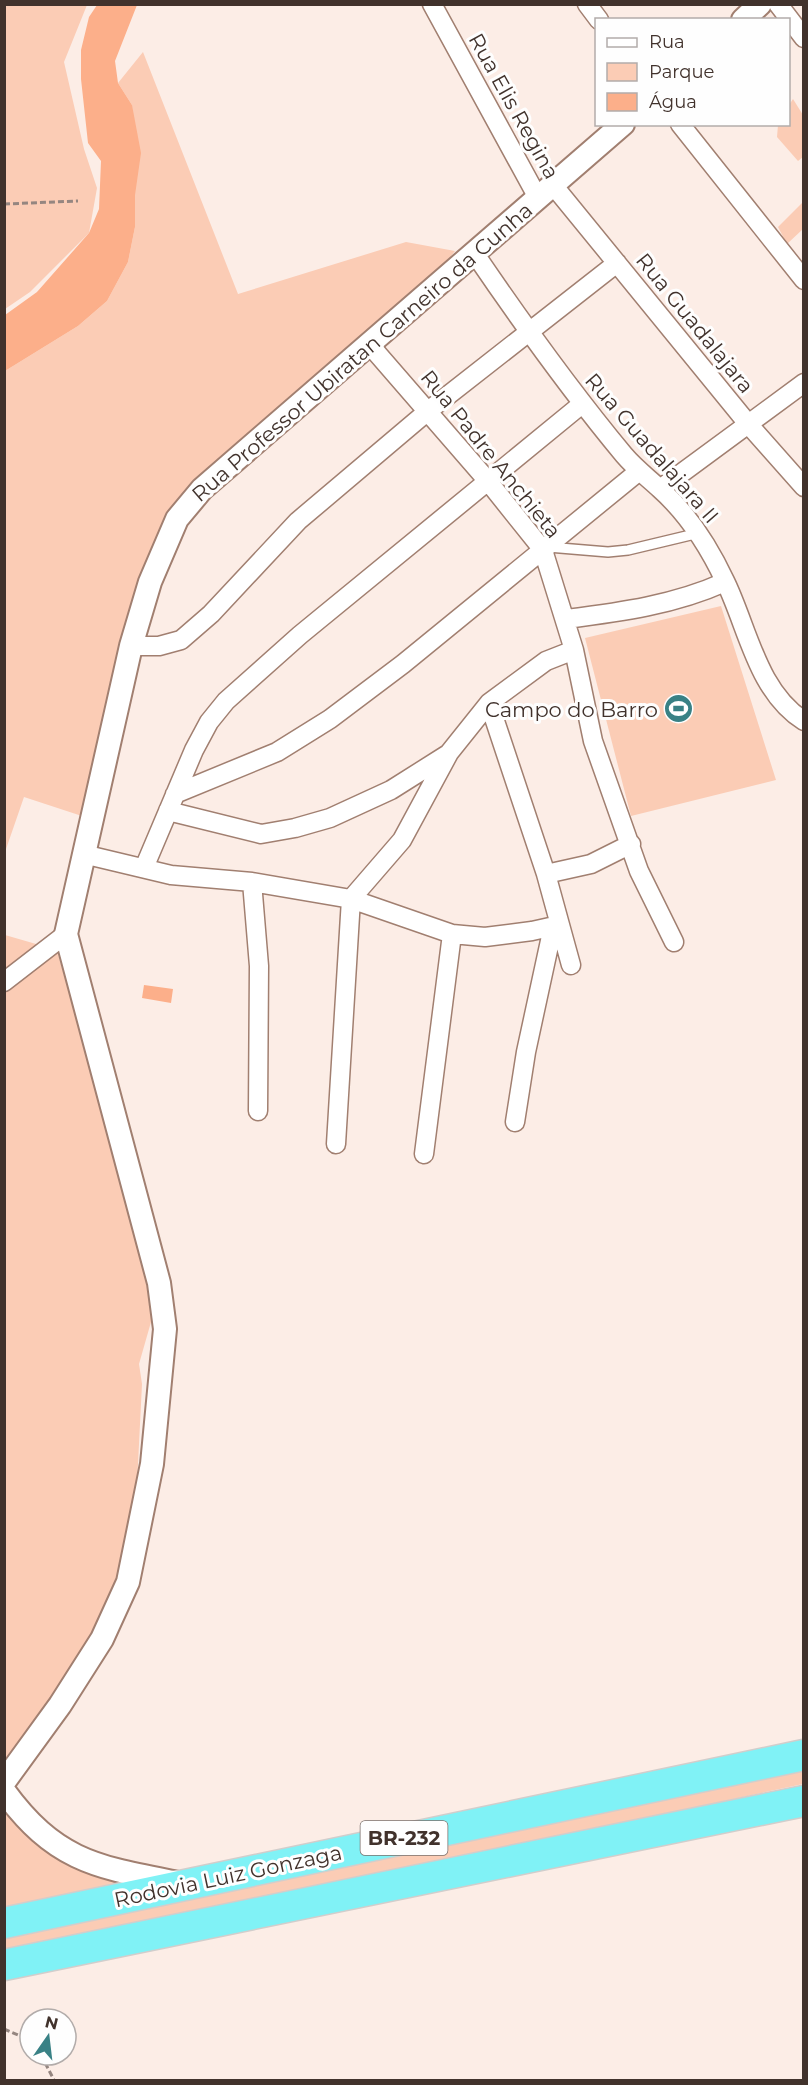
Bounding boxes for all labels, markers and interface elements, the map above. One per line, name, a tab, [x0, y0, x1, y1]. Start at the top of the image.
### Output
legend	[595, 18, 790, 126]
street label: Rua Elis Regina	[464, 29, 564, 183]
text: Rua	[649, 31, 685, 53]
text: Parque	[649, 61, 715, 83]
text: Água	[649, 91, 697, 113]
street label: Rua Professor Ubiratan Carneiro da Cunha	[187, 197, 537, 507]
street label: Rua Guadalajara	[631, 248, 759, 398]
street label: Rua Padre Anchieta	[416, 365, 566, 543]
street label: Rua Guadalajara II	[580, 368, 724, 528]
sports icon: Campo do Barro	[663, 693, 695, 725]
place label: Campo do Barro	[485, 697, 658, 722]
road number: BR-232	[360, 1821, 448, 1855]
street label: Rodovia Luiz Gonzaga	[112, 1840, 344, 1912]
north arrow	[18, 2007, 78, 2067]
text: N	[43, 2012, 60, 2034]

